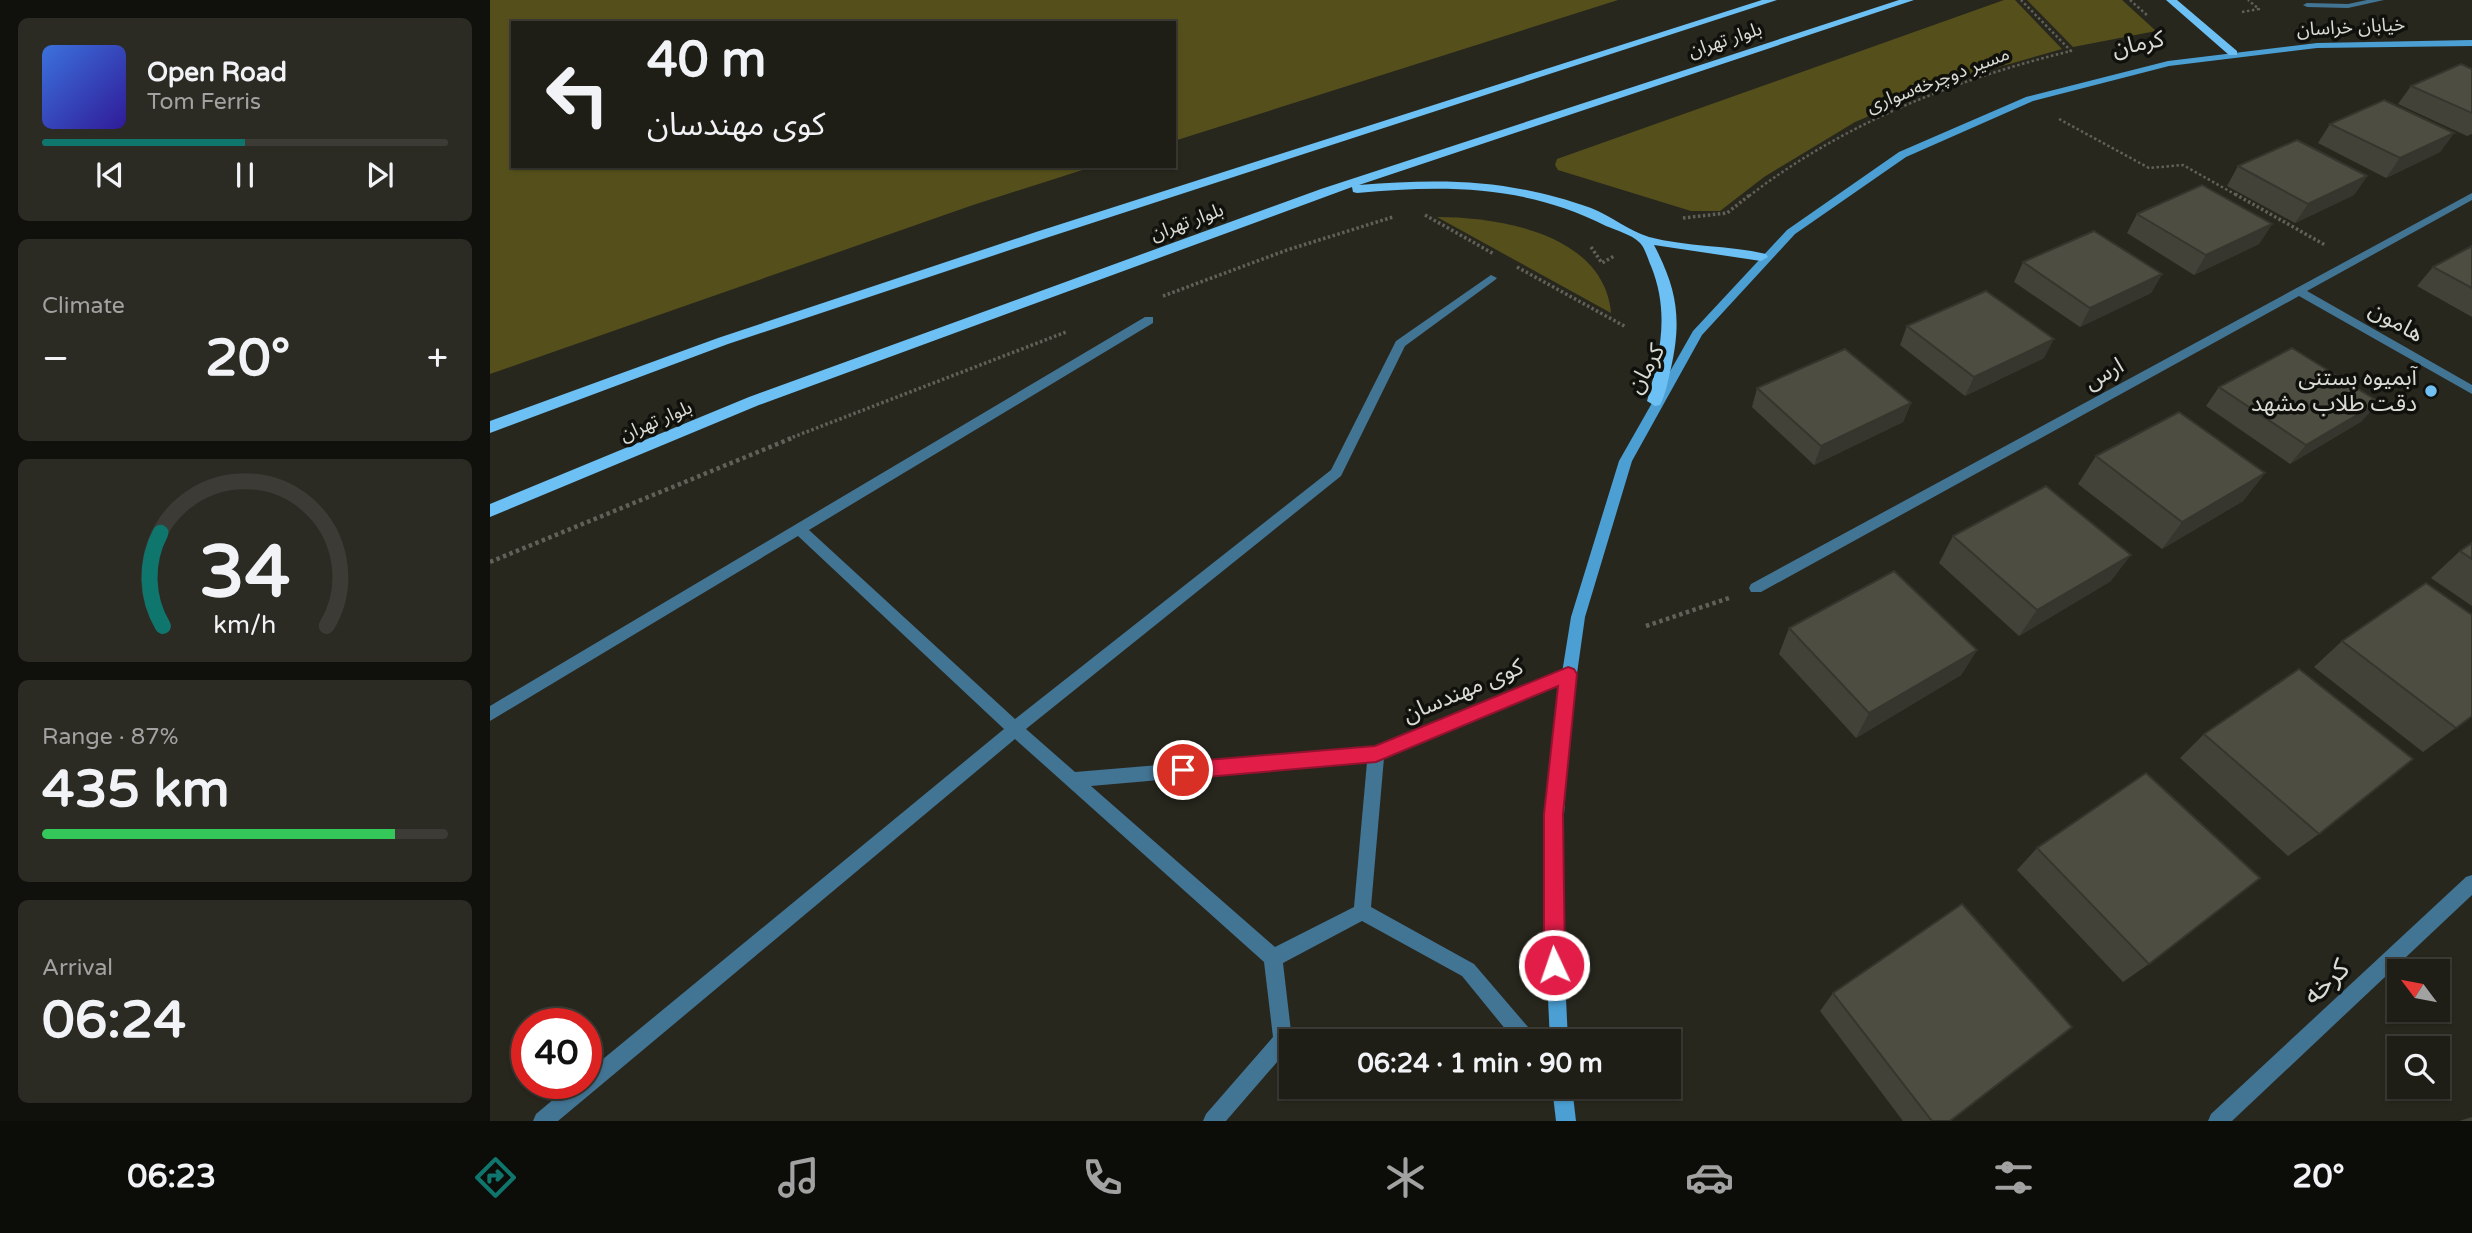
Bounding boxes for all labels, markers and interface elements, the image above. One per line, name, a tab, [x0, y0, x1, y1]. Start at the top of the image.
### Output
street label: خیابان خراسان	[2296, 13, 2406, 41]
street label: بلوار تهران	[1685, 18, 1765, 62]
street label: کرمان	[2110, 25, 2167, 63]
text: 40 m	[647, 31, 766, 90]
street label: مسیر دوچرخه‌سواری	[1863, 43, 2013, 118]
icon: left	[532, 49, 623, 140]
text: Open Road	[147, 57, 287, 88]
text: Tom Ferris	[147, 88, 261, 116]
text: کوی مهندسان	[647, 106, 825, 144]
icon: previous	[91, 156, 129, 194]
icon: pause	[226, 156, 264, 194]
icon: next	[361, 156, 399, 194]
street label: بلوار تهران	[1147, 199, 1227, 245]
text: Climate	[42, 292, 125, 320]
street label: هامون	[2364, 295, 2428, 349]
text: 20°	[205, 327, 290, 390]
text: −	[42, 336, 69, 382]
text: +	[427, 336, 448, 382]
street label: کرمان	[1621, 339, 1671, 399]
street label: ارس	[2079, 352, 2129, 396]
place label: آبمیوه بستنی دقت طلاب مشهد	[2251, 364, 2418, 418]
marker: آبمیوه بستنی دقت طلاب مشهد	[2423, 383, 2439, 399]
street label: بلوار تهران	[617, 396, 695, 446]
text: 34	[199, 530, 291, 618]
text: km/h	[214, 610, 276, 640]
street label: کوی مهندسان	[1399, 653, 1528, 729]
text: Range · 87%	[42, 723, 178, 751]
pin	[1153, 740, 1213, 800]
icon: arrive	[1164, 751, 1202, 789]
text: 435 km	[42, 758, 230, 821]
position arrow	[1517, 928, 1591, 1002]
street label: کرخه	[2296, 952, 2357, 1012]
text: Arrival	[42, 954, 113, 982]
north arrow	[2387, 959, 2450, 1022]
map controls	[2387, 959, 2450, 1099]
text: 06:24	[42, 989, 186, 1052]
speed limit sign: 40	[511, 1008, 602, 1099]
button: search	[2387, 1036, 2450, 1099]
text: 06:24 · 1 min · 90 m	[1357, 1048, 1603, 1079]
icon: directions	[471, 1153, 520, 1202]
icon: music	[774, 1153, 823, 1202]
icon: phone	[1078, 1153, 1127, 1202]
icon: climate	[1381, 1153, 1430, 1202]
icon: car	[1685, 1153, 1734, 1202]
icon: filters	[1989, 1153, 2038, 1202]
text: 06:23	[127, 1158, 216, 1196]
text: 20°	[2292, 1158, 2345, 1196]

